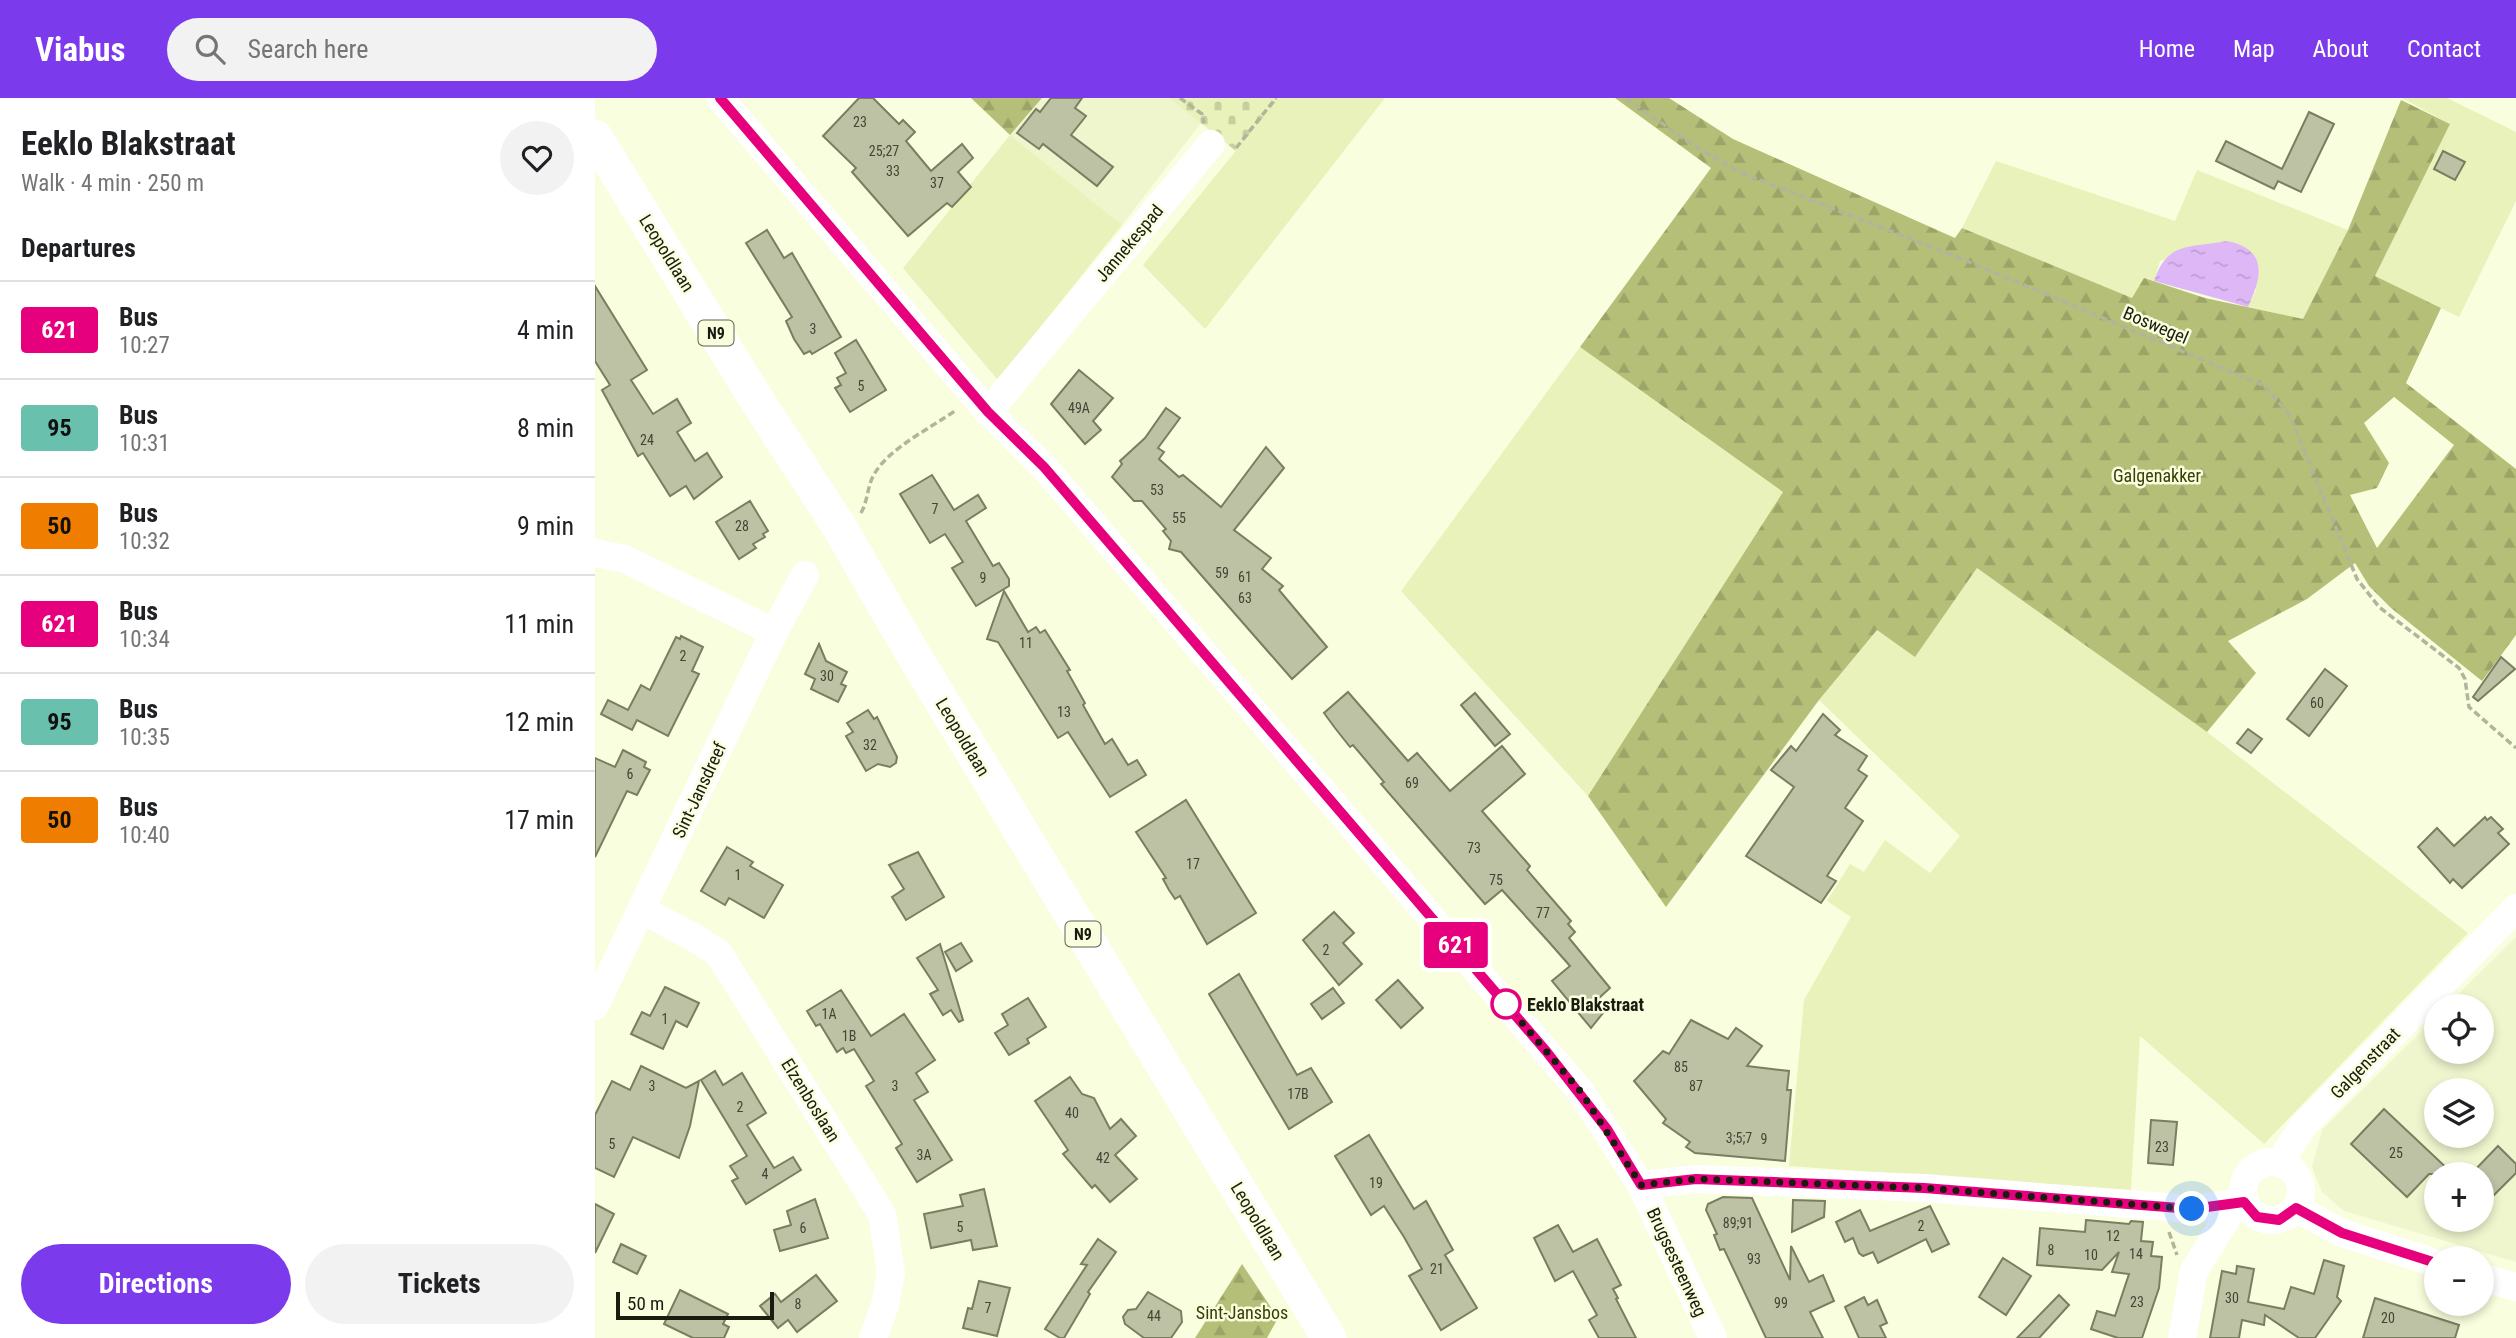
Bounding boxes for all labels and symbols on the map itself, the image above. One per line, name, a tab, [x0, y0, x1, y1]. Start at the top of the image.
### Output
house number: 23	[853, 114, 867, 130]
house number: 25;27	[869, 143, 899, 159]
house number: 33	[886, 163, 900, 179]
house number: 37	[930, 175, 944, 191]
street label: Jannekespad	[1091, 200, 1167, 286]
street label: Leopoldlaan	[635, 210, 699, 296]
street label: Boswegel	[2120, 302, 2192, 348]
road number: N9	[699, 320, 733, 345]
house number: 3	[810, 321, 816, 337]
house number: 5	[858, 378, 865, 394]
house number: 49A	[1068, 400, 1090, 416]
house number: 24	[640, 432, 654, 448]
park label: Galgenakker	[2113, 465, 2202, 486]
house number: 53	[1150, 482, 1164, 498]
house number: 7	[932, 501, 939, 517]
house number: 55	[1172, 510, 1186, 526]
house number: 28	[735, 518, 749, 534]
house number: 59	[1215, 565, 1229, 581]
house number: 61	[1238, 569, 1252, 585]
house number: 9	[980, 570, 986, 586]
house number: 63	[1238, 590, 1252, 606]
house number: 11	[1019, 635, 1033, 651]
house number: 2	[680, 648, 687, 664]
house number: 30	[820, 668, 834, 684]
street label: Leopoldlaan	[932, 694, 994, 780]
house number: 60	[2310, 695, 2324, 711]
house number: 13	[1057, 704, 1071, 720]
house number: 32	[863, 737, 877, 753]
street label: Sint-Jansdreef	[668, 739, 730, 841]
house number: 6	[627, 766, 634, 782]
house number: 69	[1405, 775, 1419, 791]
house number: 73	[1467, 840, 1481, 856]
house number: 17	[1186, 856, 1200, 872]
house number: 1	[735, 867, 741, 883]
house number: 75	[1489, 872, 1503, 888]
house number: 77	[1536, 905, 1550, 921]
road number: N9	[1065, 922, 1100, 946]
line badge: 621	[1416, 922, 1496, 968]
house number: 2	[1323, 942, 1330, 958]
marker: Eeklo Blakstraat	[1491, 989, 1521, 1019]
place label: Eeklo Blakstraat	[1527, 994, 1645, 1015]
house number: 1A	[822, 1006, 836, 1022]
house number: 1	[662, 1011, 668, 1027]
street label: Galgenstraat	[2326, 1023, 2404, 1103]
house number: 1B	[842, 1028, 856, 1044]
street label: Elzenboslaan	[777, 1054, 845, 1146]
house number: 85	[1674, 1059, 1688, 1075]
house number: 3	[649, 1078, 655, 1094]
house number: 3	[892, 1078, 898, 1094]
house number: 87	[1689, 1078, 1703, 1094]
house number: 17B	[1287, 1086, 1309, 1102]
house number: 2	[737, 1099, 744, 1115]
house number: 40	[1065, 1105, 1079, 1121]
house number: 3;5;7	[1726, 1130, 1752, 1146]
house number: 9	[1761, 1131, 1767, 1147]
house number: 5	[609, 1136, 616, 1152]
house number: 23	[2155, 1139, 2169, 1155]
house number: 25	[2389, 1145, 2403, 1161]
house number: 3A	[917, 1147, 931, 1163]
house number: 42	[1096, 1150, 1110, 1166]
house number: 4	[762, 1166, 769, 1182]
house number: 19	[1369, 1175, 1383, 1191]
street label: Leopoldlaan	[1227, 1178, 1289, 1264]
your location	[2174, 1191, 2209, 1226]
street label: Brugsesteenweg	[1643, 1204, 1711, 1320]
house number: 89;91	[1723, 1215, 1753, 1231]
house number: 2	[1918, 1218, 1925, 1234]
house number: 5	[957, 1219, 964, 1235]
house number: 6	[800, 1220, 807, 1236]
house number: 12	[2106, 1228, 2120, 1244]
house number: 8	[2048, 1242, 2055, 1258]
house number: 14	[2129, 1246, 2143, 1262]
house number: 10	[2084, 1247, 2098, 1263]
house number: 93	[1747, 1251, 1761, 1267]
house number: 21	[1430, 1261, 1444, 1277]
scale bar	[616, 1289, 773, 1321]
house number: 30	[2225, 1290, 2239, 1306]
house number: 23	[2130, 1294, 2144, 1310]
house number: 99	[1774, 1295, 1788, 1311]
house number: 8	[795, 1296, 802, 1312]
house number: 7	[985, 1300, 992, 1316]
park label: Sint-Jansbos	[1196, 1302, 1288, 1323]
house number: 44	[1147, 1308, 1161, 1324]
house number: 20	[2381, 1310, 2395, 1326]

